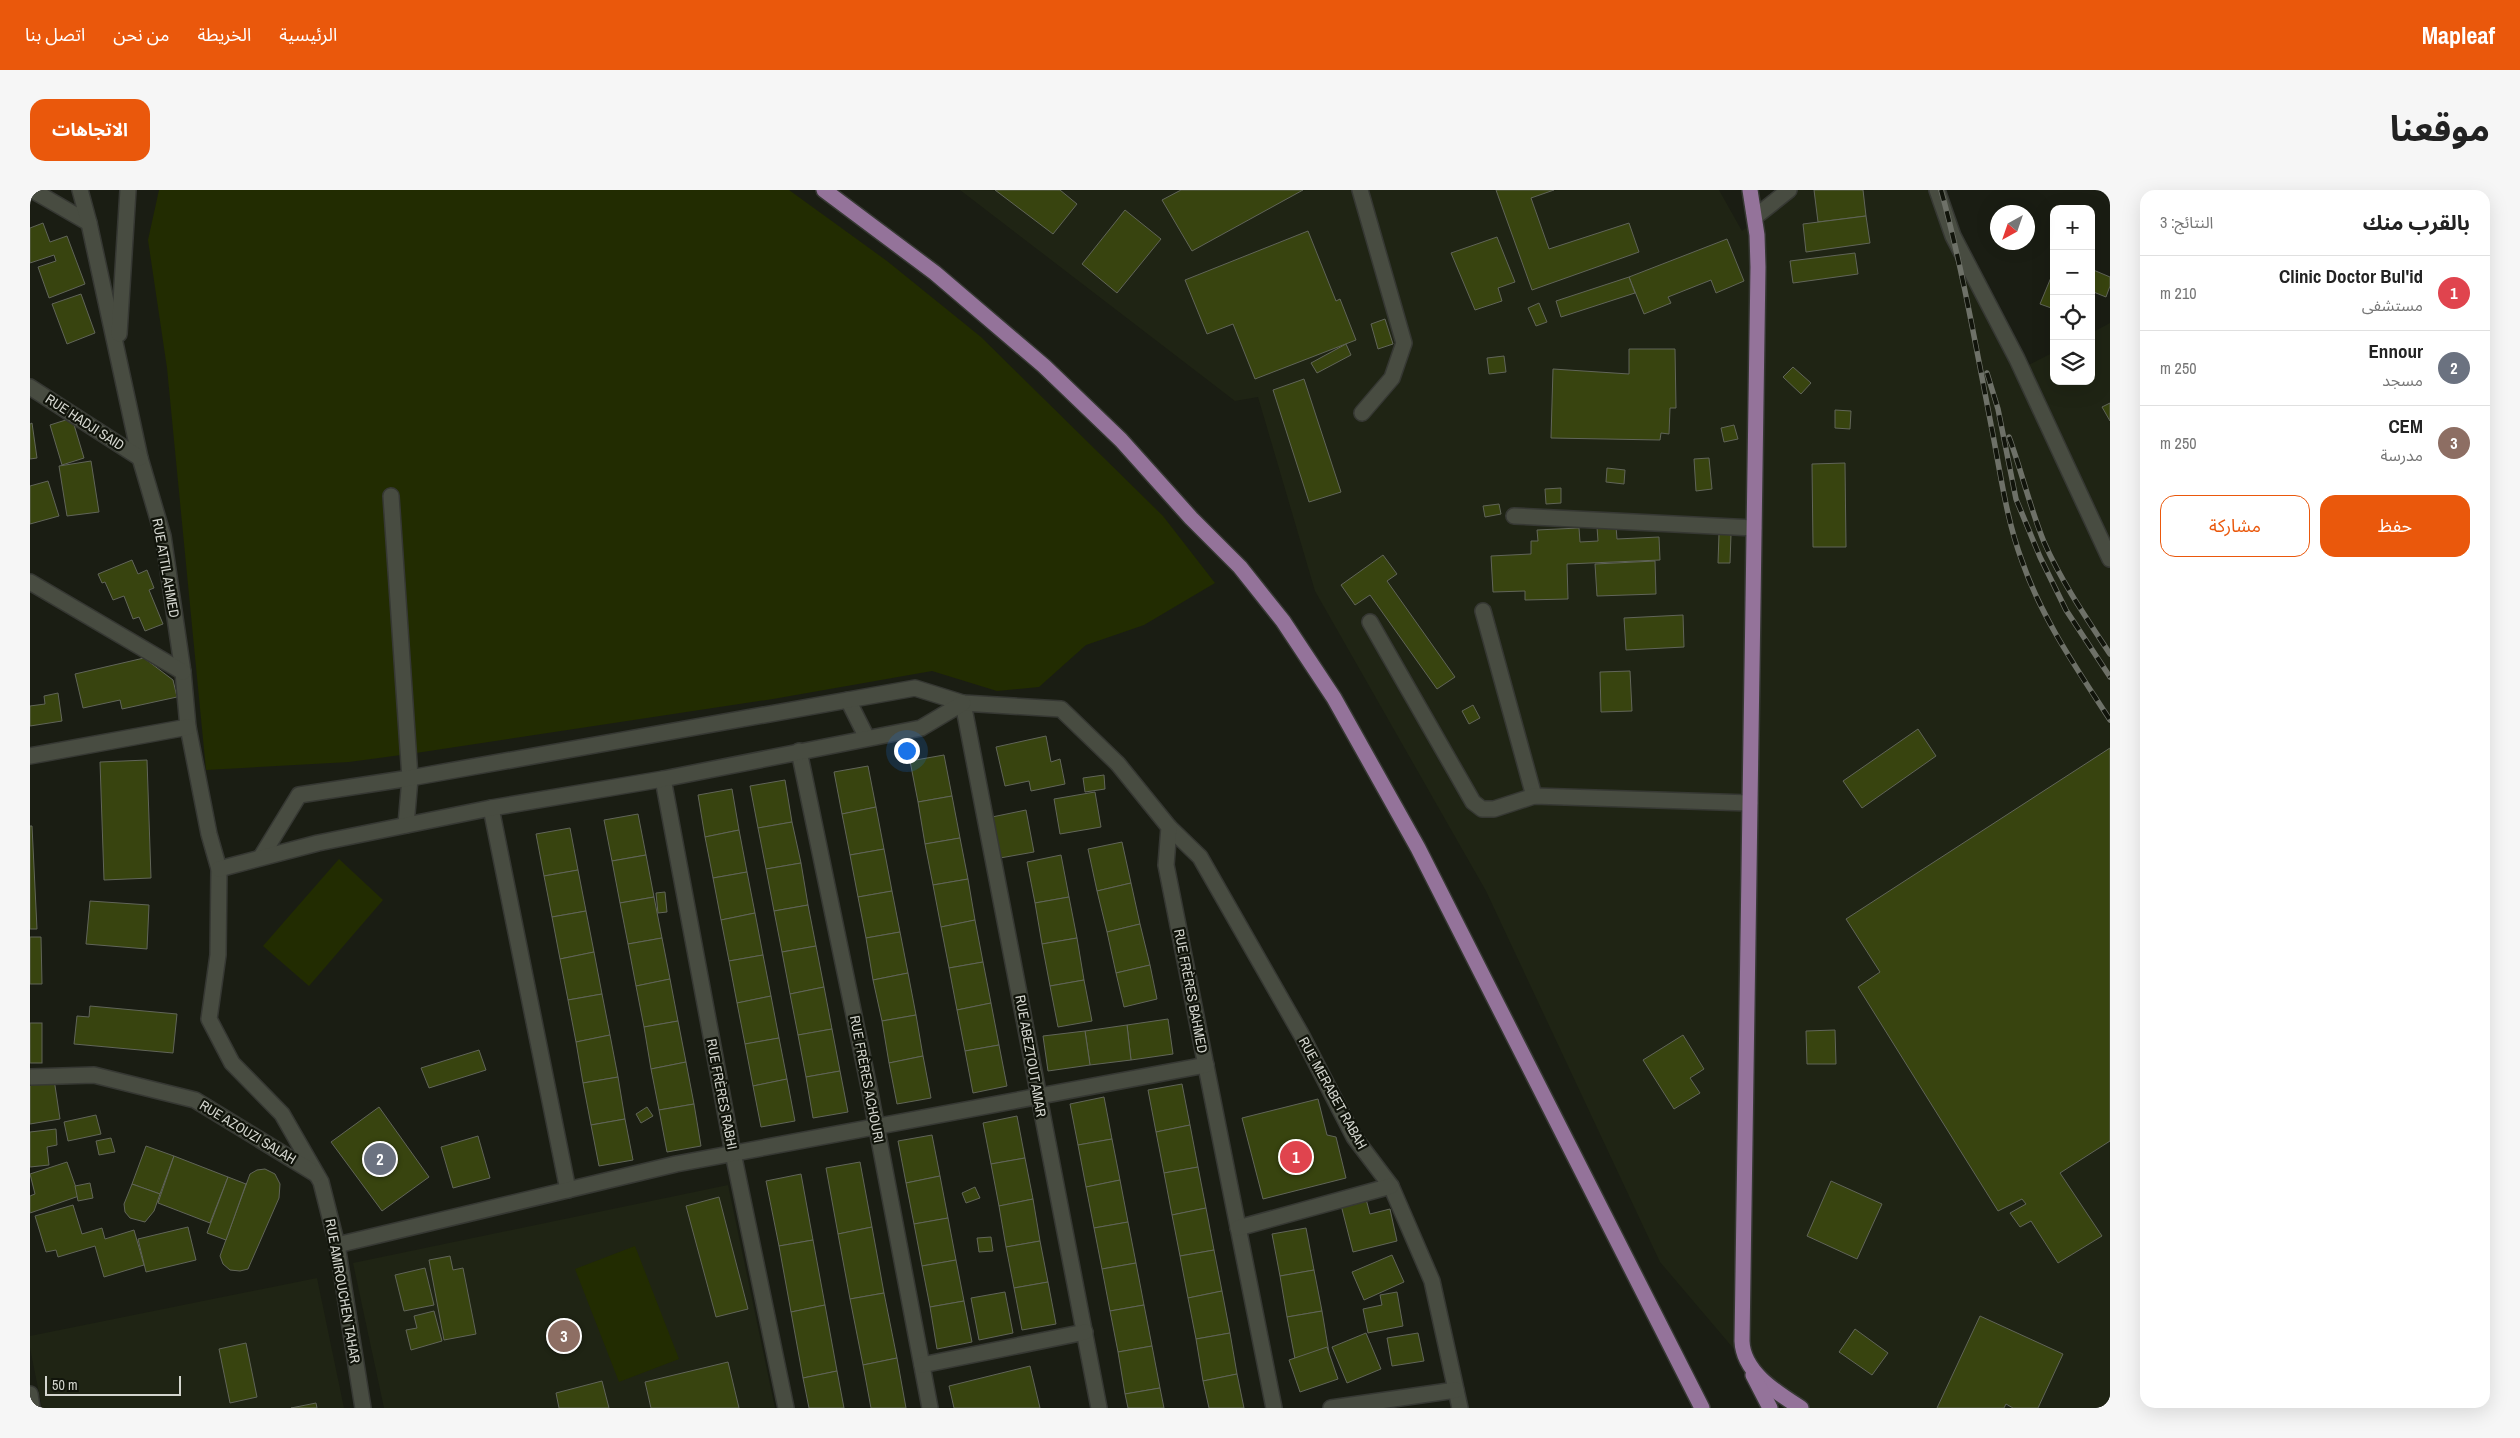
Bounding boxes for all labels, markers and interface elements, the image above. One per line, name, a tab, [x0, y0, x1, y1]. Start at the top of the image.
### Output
text: Mapleaf	[2422, 19, 2495, 51]
text: اتصل بنا	[25, 22, 85, 47]
text: من نحن	[113, 22, 169, 47]
text: الخريطة	[197, 22, 251, 47]
text: الرئيسية	[279, 22, 337, 47]
button: الاتجاهات	[30, 99, 150, 161]
text: موقعنا	[2390, 105, 2490, 152]
north arrow	[1990, 205, 2035, 250]
map controls	[2050, 205, 2095, 385]
button: +	[2050, 205, 2095, 250]
text: بالقرب منك	[2363, 208, 2470, 237]
text: النتائج: 3	[2160, 211, 2213, 233]
button: −	[2050, 250, 2095, 295]
text: Clinic Doctor Bul'id	[2279, 263, 2423, 289]
text: 210 m	[2160, 282, 2196, 304]
text: 1	[2450, 282, 2458, 304]
text: مستشفى	[2362, 294, 2423, 316]
button: locate	[2050, 295, 2095, 340]
text: Ennour	[2368, 338, 2423, 364]
button: layers	[2050, 340, 2095, 385]
text: 250 m	[2160, 357, 2196, 379]
text: 2	[2450, 357, 2458, 379]
text: مسجد	[2382, 369, 2423, 391]
street label: RUE HADJI SAID	[42, 390, 128, 454]
text: CEM	[2388, 413, 2423, 439]
text: 250 m	[2160, 432, 2196, 454]
text: 3	[2450, 432, 2458, 454]
text: مدرسة	[2380, 444, 2423, 466]
button: مشاركة	[2160, 495, 2310, 557]
button: حفظ	[2320, 495, 2470, 557]
street label: RUE ATTIL AHMED	[148, 517, 184, 619]
your location	[894, 738, 920, 764]
street label: RUE FRÈRES BAHMED	[1170, 927, 1212, 1055]
street label: RUE ABEZTOUT AMAR	[1011, 994, 1051, 1118]
street label: RUE FRÈRES ACHOURI	[846, 1014, 888, 1144]
street label: RUE MERABET RABAH	[1295, 1034, 1371, 1152]
street label: RUE FRÈRES RABHI	[702, 1037, 742, 1151]
street label: RUE AZOUZI SALAH	[196, 1096, 300, 1168]
pin: 1	[1280, 1138, 1312, 1176]
pin: 2	[364, 1140, 396, 1178]
street label: RUE AMIROUCHEN TAHAR	[321, 1217, 365, 1365]
pin: 3	[548, 1317, 580, 1355]
scale bar	[45, 1373, 181, 1396]
text: 50 m	[52, 1376, 78, 1394]

